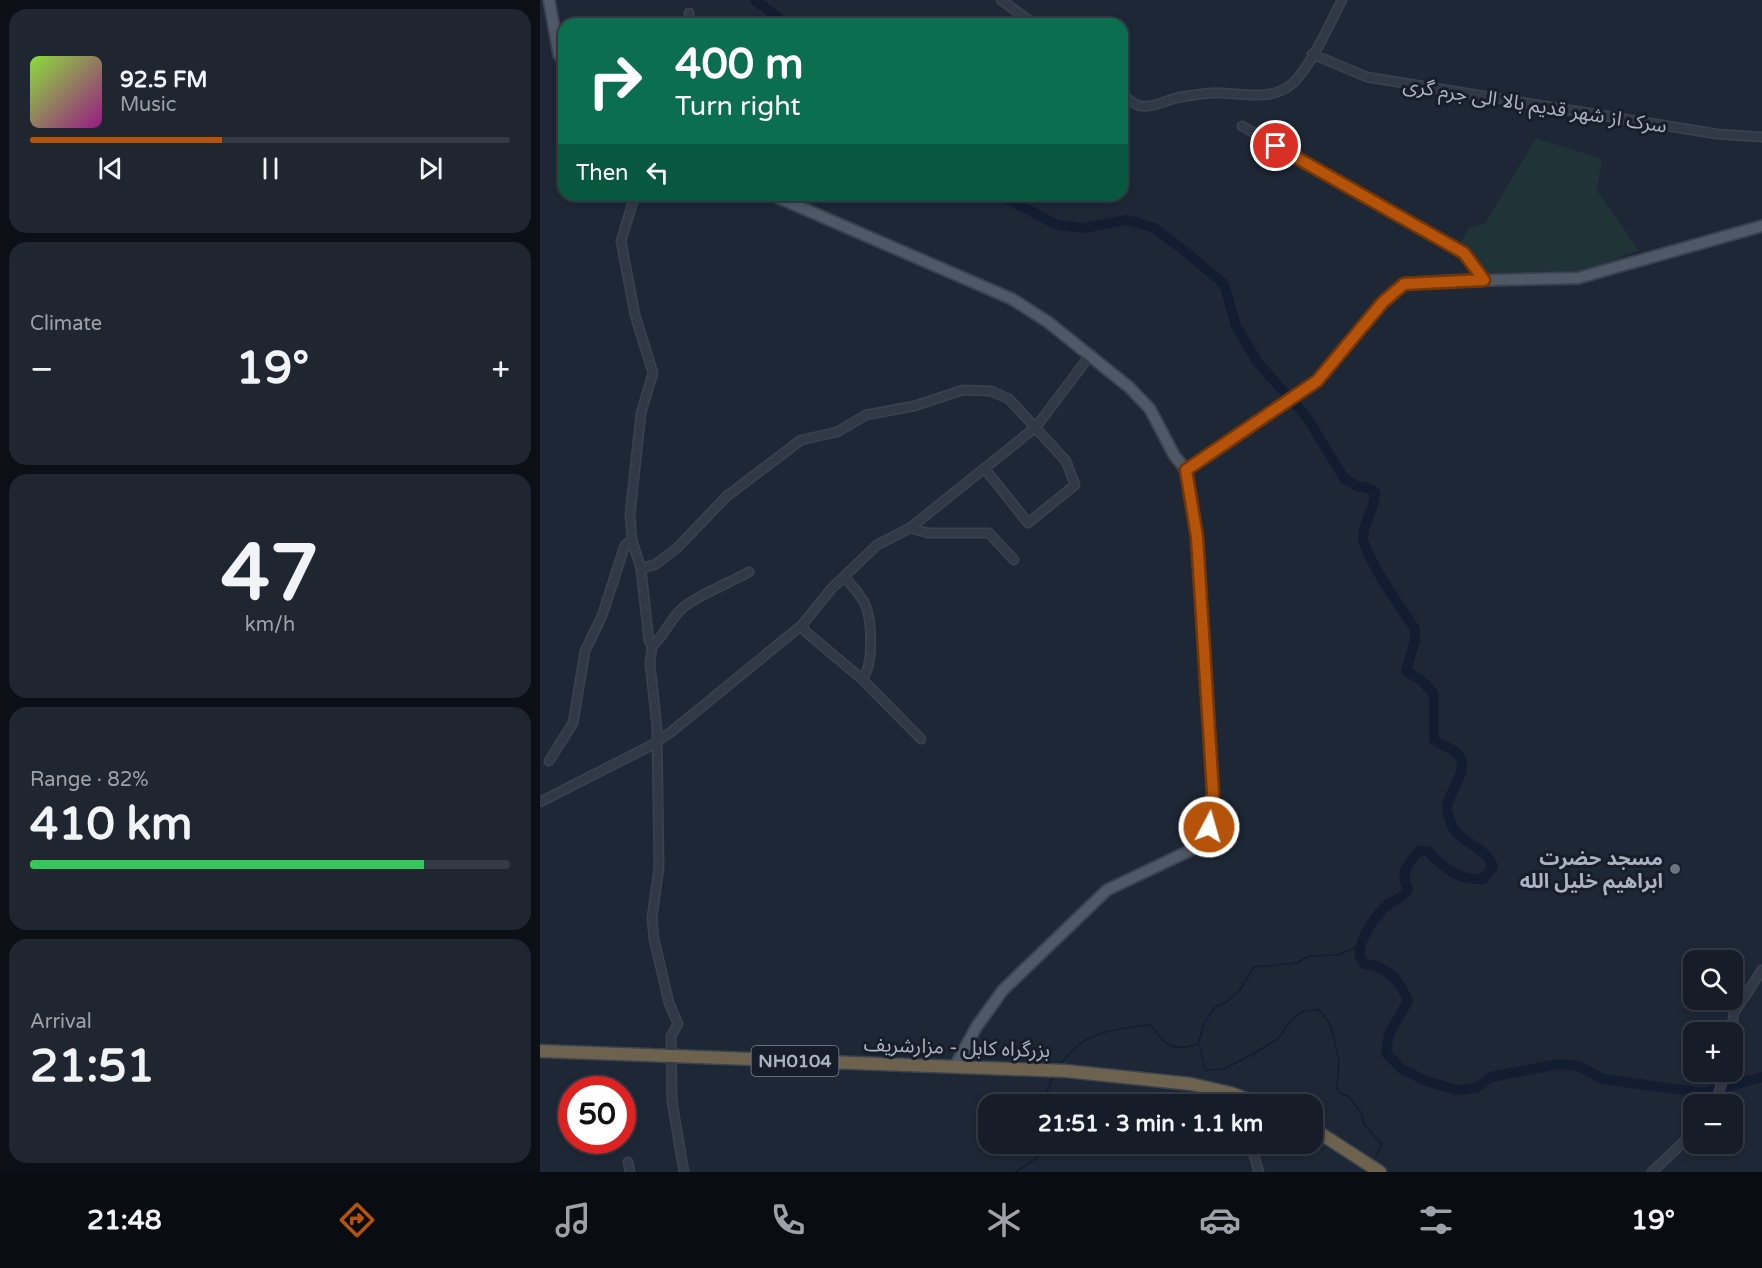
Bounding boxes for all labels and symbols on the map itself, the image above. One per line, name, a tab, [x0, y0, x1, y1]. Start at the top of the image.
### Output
street label: سرک از شهر قدیم بالا الی جرم گری	[1401, 73, 1669, 141]
pin	[1250, 120, 1301, 171]
position arrow	[1177, 795, 1241, 859]
place label: مسجد حضرت ابراهیم خلیل الله	[1520, 847, 1663, 896]
marker: مسجد حضرت ابراهیم خلیل الله	[1668, 862, 1682, 876]
street label: بزرگراه کابل - مزارشریف	[863, 1033, 1051, 1063]
road number: NH0104	[752, 1046, 838, 1076]
speed limit sign: 50	[558, 1076, 636, 1154]

